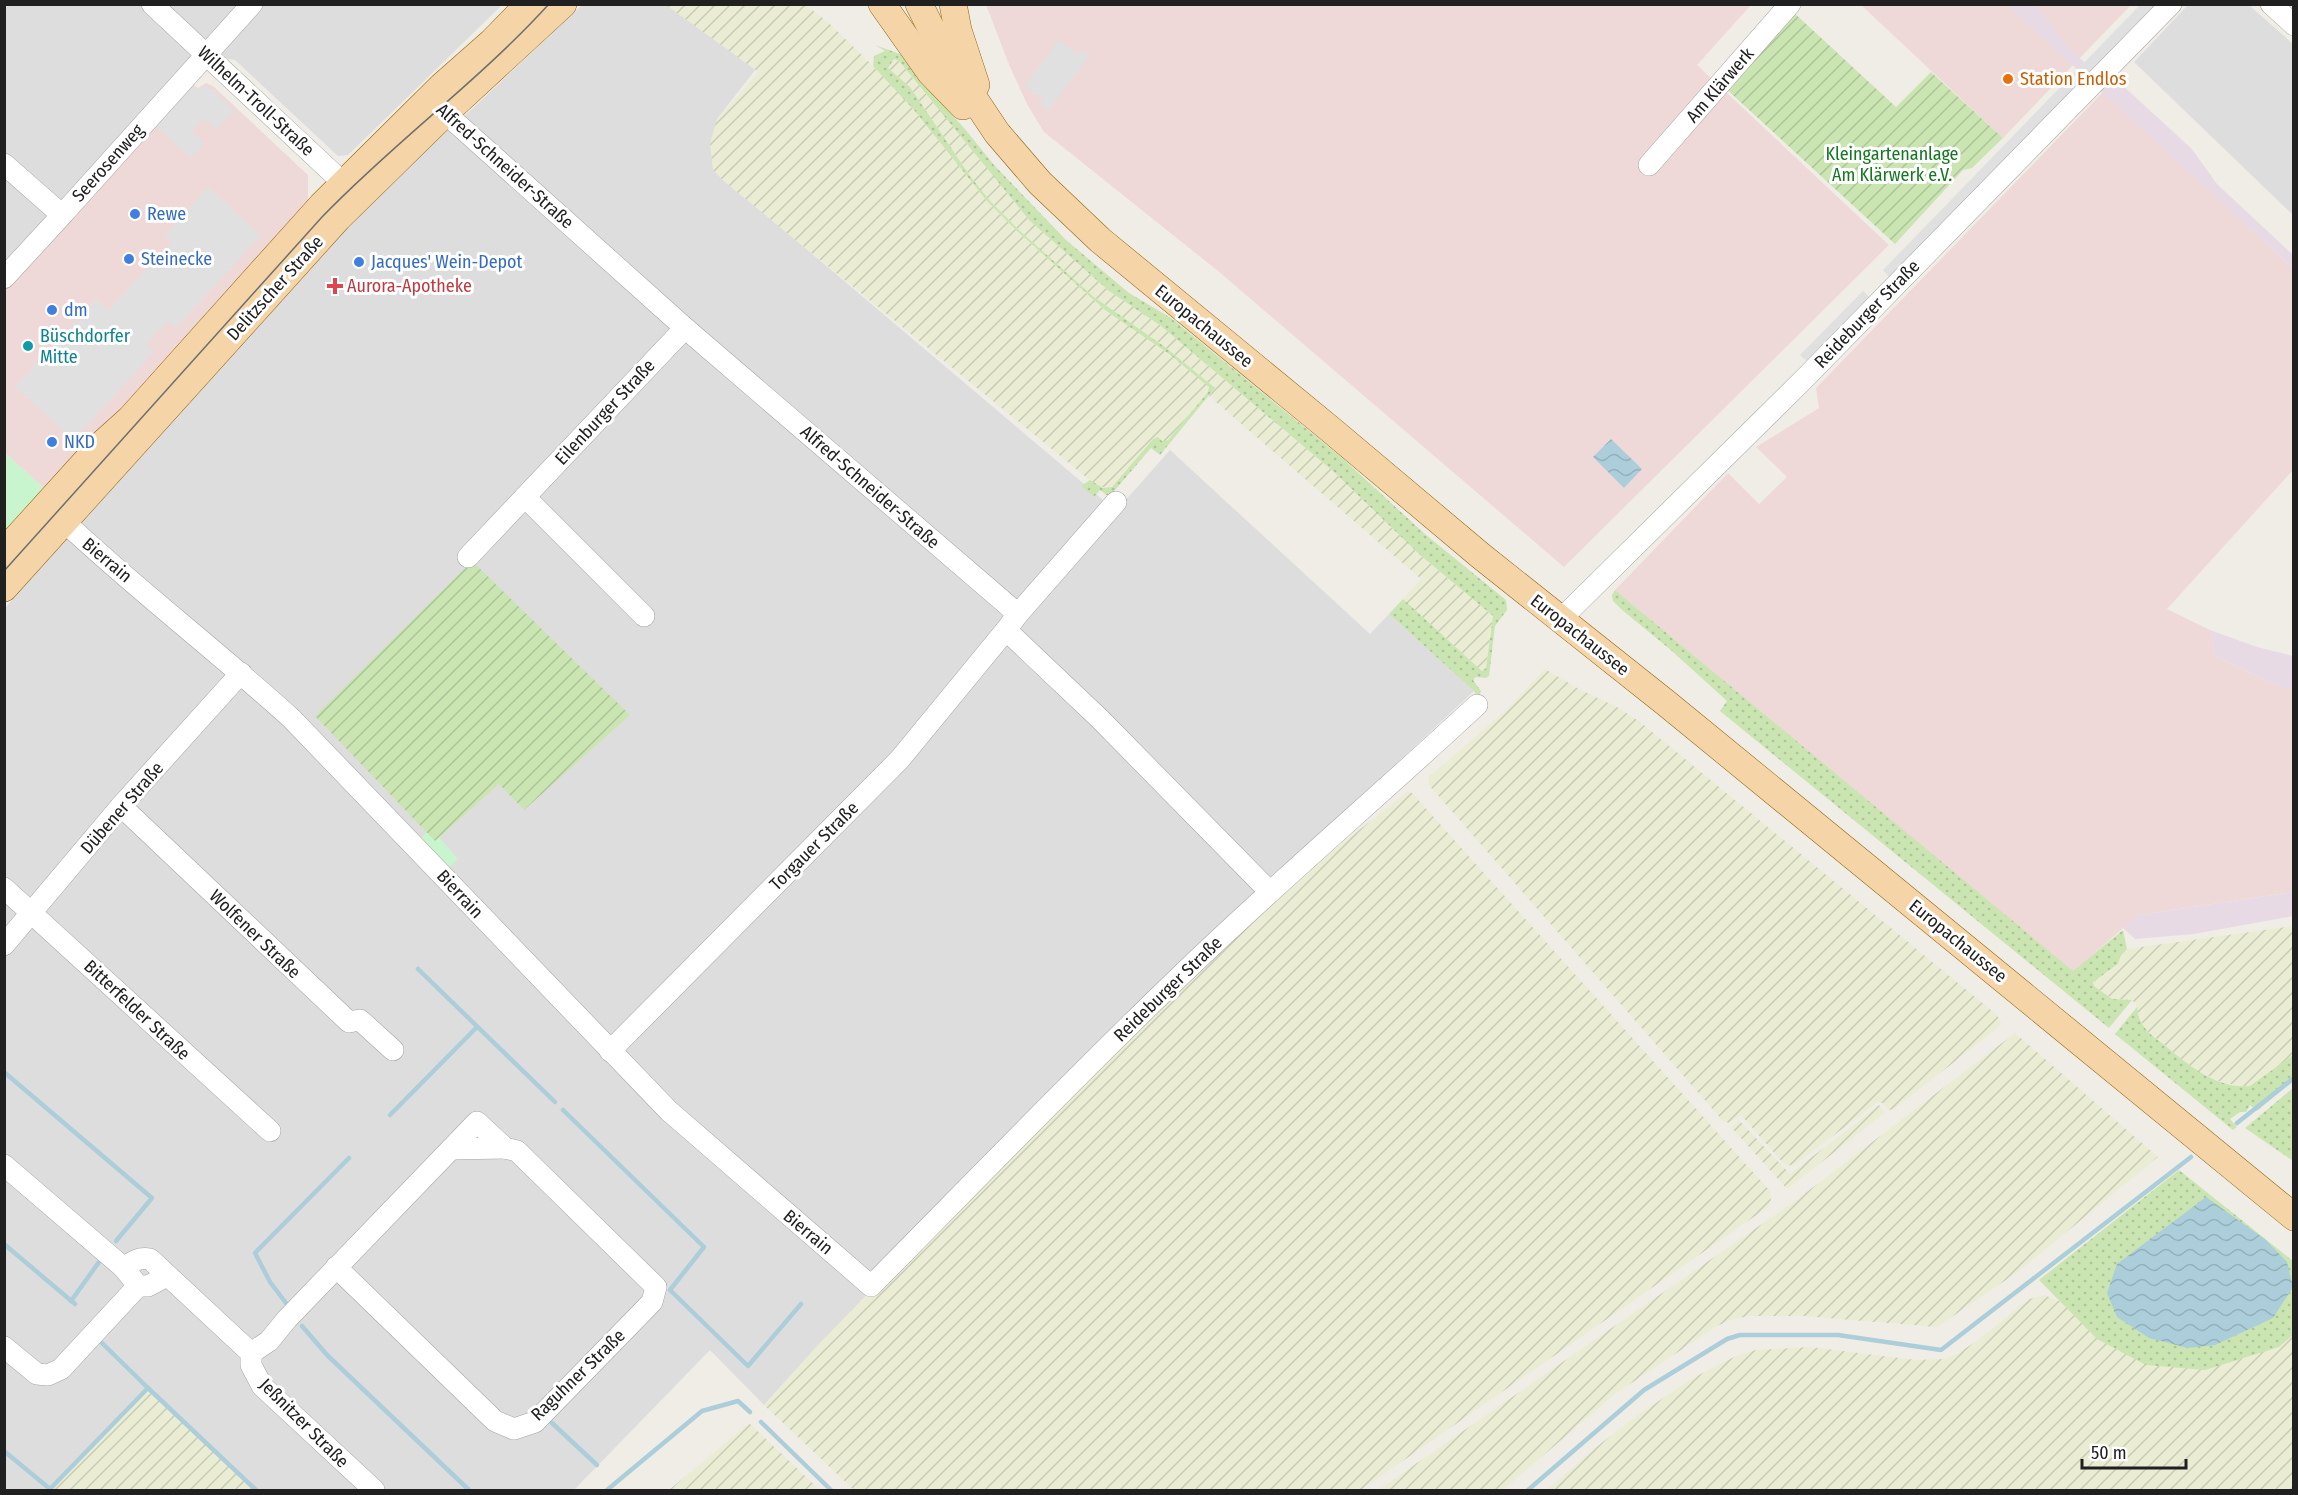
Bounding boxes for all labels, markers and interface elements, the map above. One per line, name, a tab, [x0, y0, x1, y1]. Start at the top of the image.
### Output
street label: Wilhelm-Troll-Straße	[193, 41, 319, 161]
street label: Am Klärwerk	[1681, 43, 1759, 127]
place label: Station Endlos	[2020, 68, 2127, 90]
marker: Station Endlos	[2001, 72, 2015, 86]
street label: Alfred-Schneider-Straße	[432, 99, 578, 233]
street label: Seerosenweg	[67, 119, 149, 206]
park label: Kleingartenanlage Am Klärwerk e.V.	[1826, 143, 1959, 186]
place label: Rewe	[147, 203, 186, 225]
marker: Rewe	[128, 207, 142, 221]
street label: Delitzscher Straße	[222, 231, 328, 345]
place label: Steinecke	[141, 248, 212, 270]
place label: Jacques' Wein-Depot	[371, 251, 523, 273]
marker: Steinecke	[122, 252, 136, 266]
marker: Jacques' Wein-Depot	[352, 255, 366, 269]
street label: Reideburger Straße	[1810, 255, 1924, 373]
place label: Aurora-Apotheke	[347, 275, 472, 297]
marker: Aurora-Apotheke	[328, 279, 342, 293]
street label: Europachaussee	[1151, 280, 1257, 372]
place label: dm	[64, 299, 88, 321]
marker: dm	[45, 303, 59, 317]
place label: Büschdorfer Mitte	[40, 325, 131, 368]
marker: Büschdorfer Mitte	[21, 339, 35, 353]
street label: Eilenburger Straße	[550, 355, 660, 469]
street label: Alfred-Schneider-Straße	[796, 421, 944, 553]
place label: NKD	[64, 431, 95, 453]
marker: NKD	[45, 435, 59, 449]
street label: Bierrain	[78, 533, 136, 587]
street label: Europachaussee	[1526, 590, 1634, 681]
street label: Dübener Straße	[76, 757, 168, 859]
street label: Torgauer Straße	[765, 797, 863, 895]
street label: Bierrain	[432, 865, 488, 923]
street label: Wolfener Straße	[205, 885, 305, 983]
street label: Europachaussee	[1905, 895, 2011, 987]
street label: Reideburger Straße	[1109, 932, 1227, 1046]
street label: Bitterfelder Straße	[79, 955, 195, 1065]
street label: Bierrain	[779, 1205, 837, 1259]
street label: Raguhner Straße	[526, 1325, 630, 1425]
street label: Jeßnitzer Straße	[255, 1374, 353, 1472]
scale bar	[2082, 1432, 2186, 1470]
text: 50 m	[2091, 1442, 2127, 1464]

